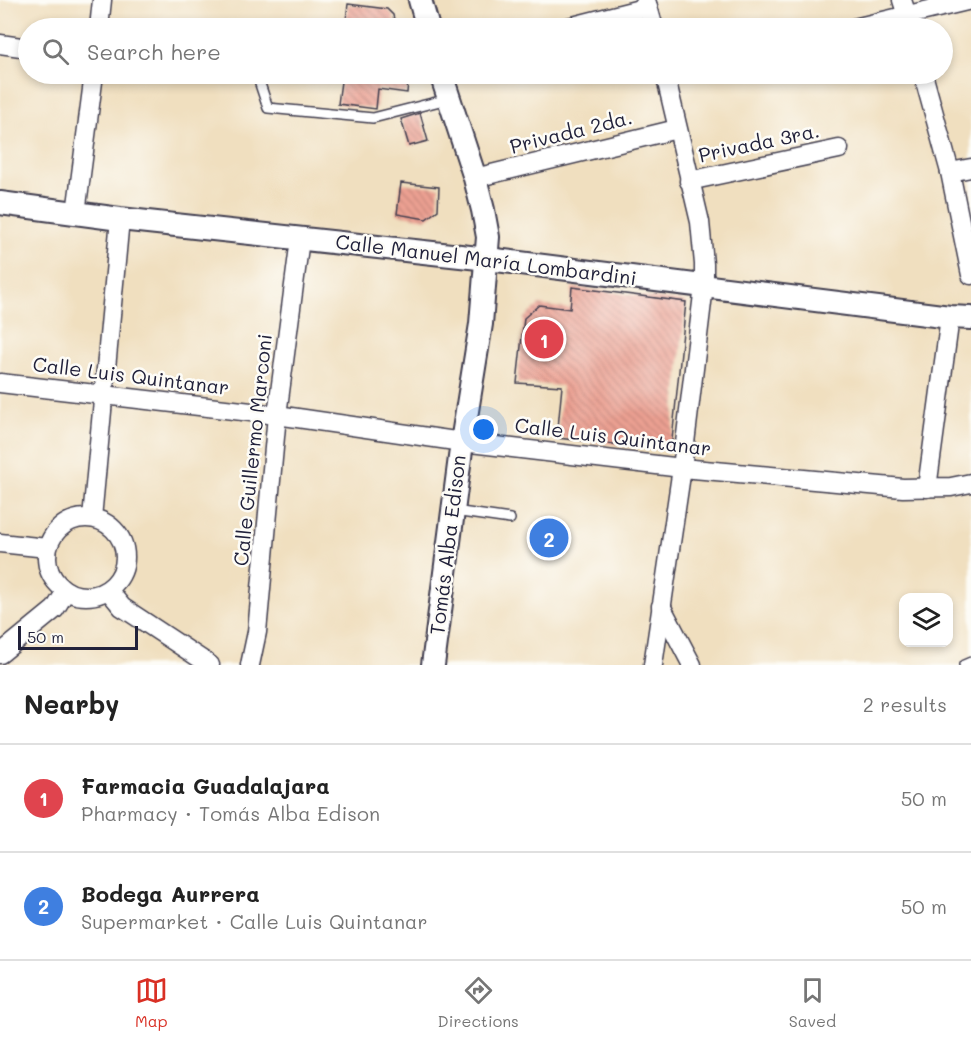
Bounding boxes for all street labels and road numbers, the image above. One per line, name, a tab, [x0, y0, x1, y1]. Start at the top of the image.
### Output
street label: Privada 2da.	[507, 103, 635, 159]
street label: Privada 3ra.	[696, 117, 822, 168]
street label: Calle Manuel María Lombardini	[334, 228, 638, 290]
street label: Calle Guillermo Marconi	[227, 332, 277, 567]
street label: Calle Luis Quintanar	[31, 350, 231, 400]
street label: Calle Luis Quintanar	[513, 411, 713, 461]
street label: Tomás Alba Edison	[423, 454, 471, 636]

